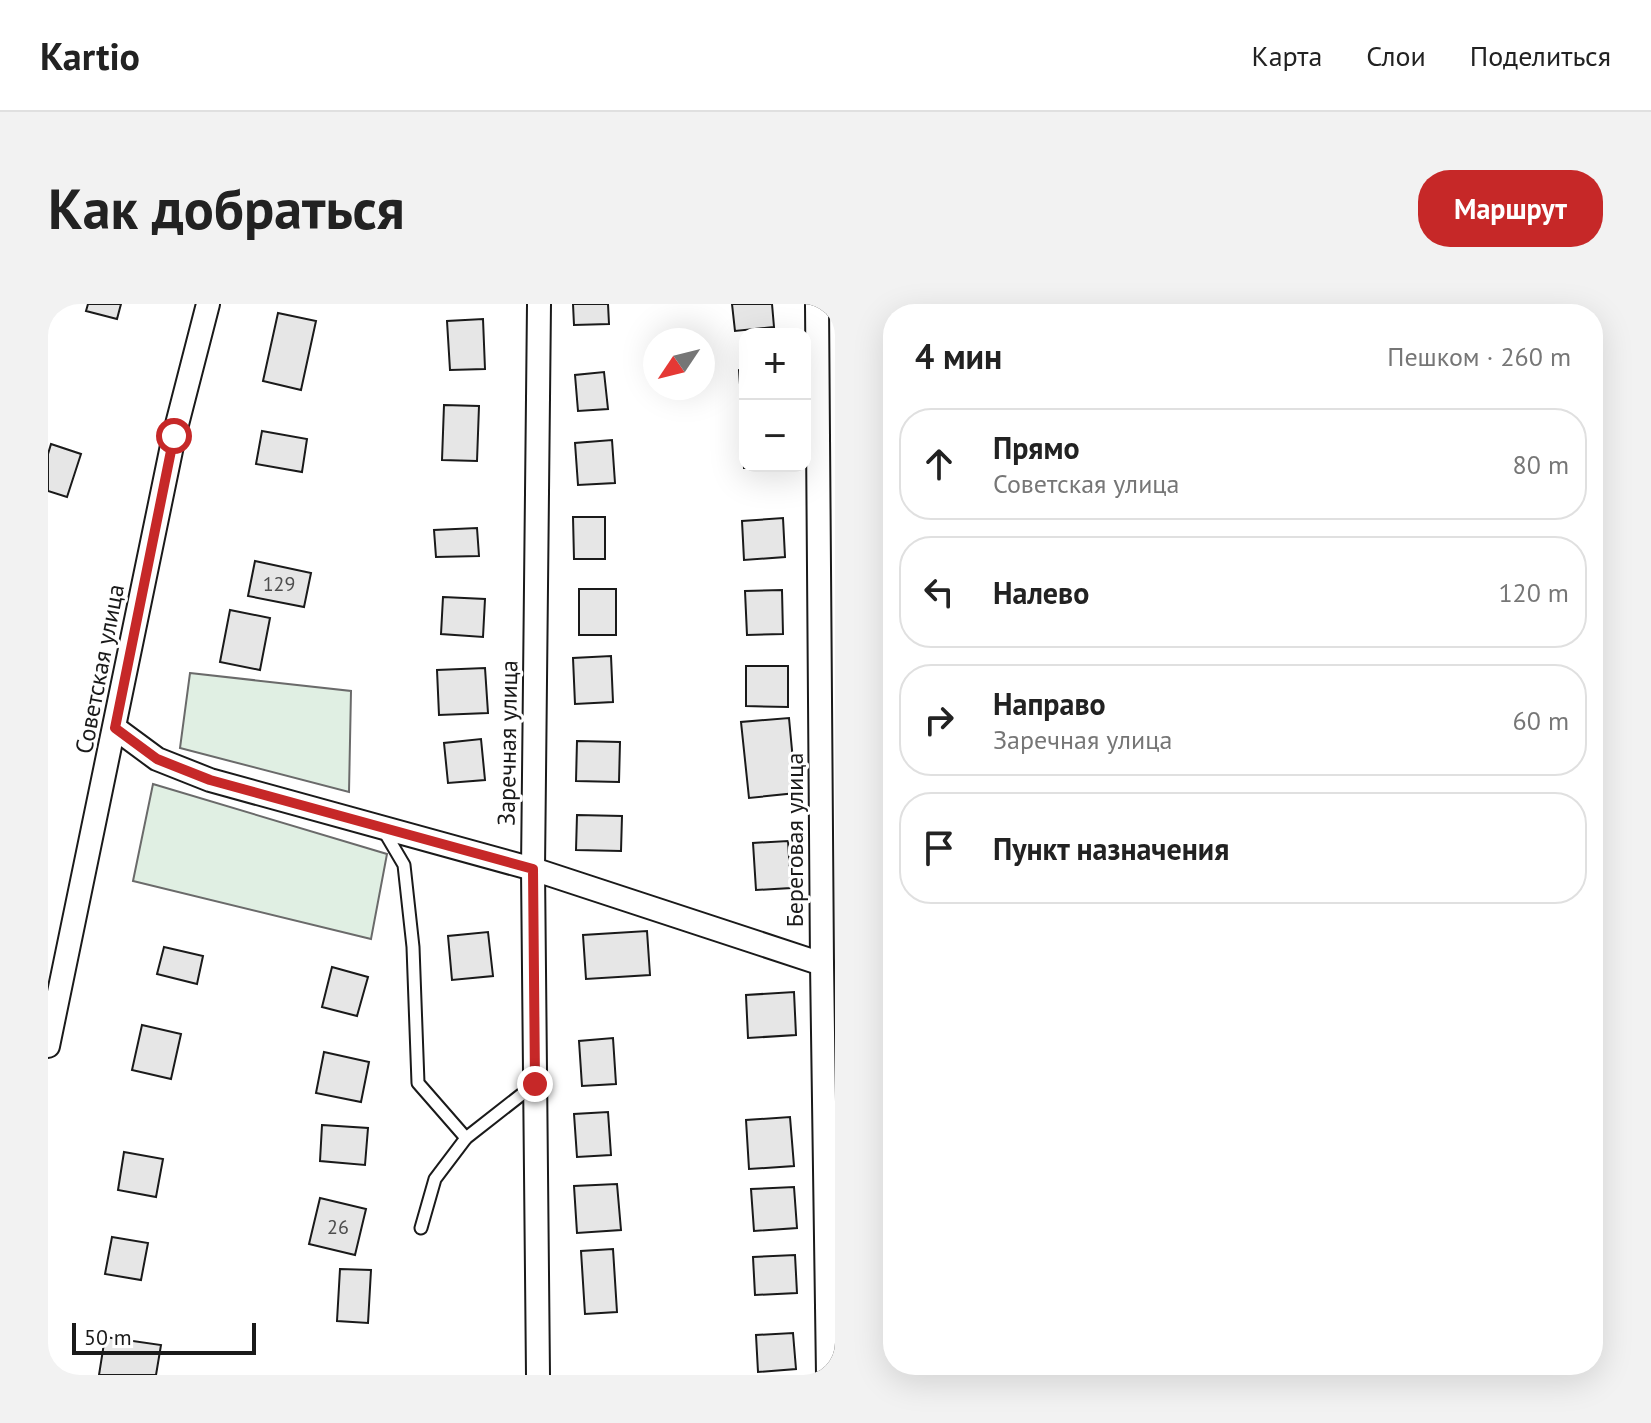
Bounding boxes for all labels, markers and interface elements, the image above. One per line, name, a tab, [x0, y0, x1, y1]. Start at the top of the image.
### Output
text: Kartio	[40, 31, 140, 80]
text: Карта	[1252, 37, 1322, 74]
text: Слои	[1366, 37, 1426, 74]
text: Поделиться	[1470, 37, 1611, 74]
button: Маршрут	[1418, 170, 1603, 247]
text: Как добраться	[48, 172, 405, 244]
north arrow	[643, 328, 715, 400]
map controls	[739, 328, 811, 472]
button: +	[739, 328, 811, 400]
text: 4 мин	[915, 334, 1002, 378]
text: Пешком · 260 m	[1387, 340, 1571, 373]
button: −	[739, 400, 811, 472]
route start	[156, 418, 192, 454]
text: Прямо	[993, 428, 1080, 467]
icon: ahead	[917, 442, 961, 486]
text: 80 m	[1513, 448, 1569, 481]
text: Советская улица	[993, 467, 1180, 500]
icon: left	[917, 570, 961, 614]
house number: 129	[263, 571, 295, 597]
text: Налево	[993, 573, 1089, 612]
text: 120 m	[1498, 576, 1569, 609]
street label: Советская улица	[68, 581, 131, 756]
street label: Заречная улица	[491, 660, 524, 826]
text: Направо	[993, 684, 1106, 723]
icon: right	[917, 698, 961, 742]
text: 60 m	[1513, 704, 1569, 737]
text: Заречная улица	[993, 723, 1172, 756]
street label: Береговая улица	[779, 753, 810, 927]
icon: arrive	[917, 826, 961, 870]
text: Пункт назначения	[993, 829, 1229, 868]
route end	[517, 1066, 553, 1102]
house number: 26	[327, 1214, 349, 1240]
scale bar	[72, 1319, 256, 1355]
text: 50 m	[84, 1323, 132, 1351]

